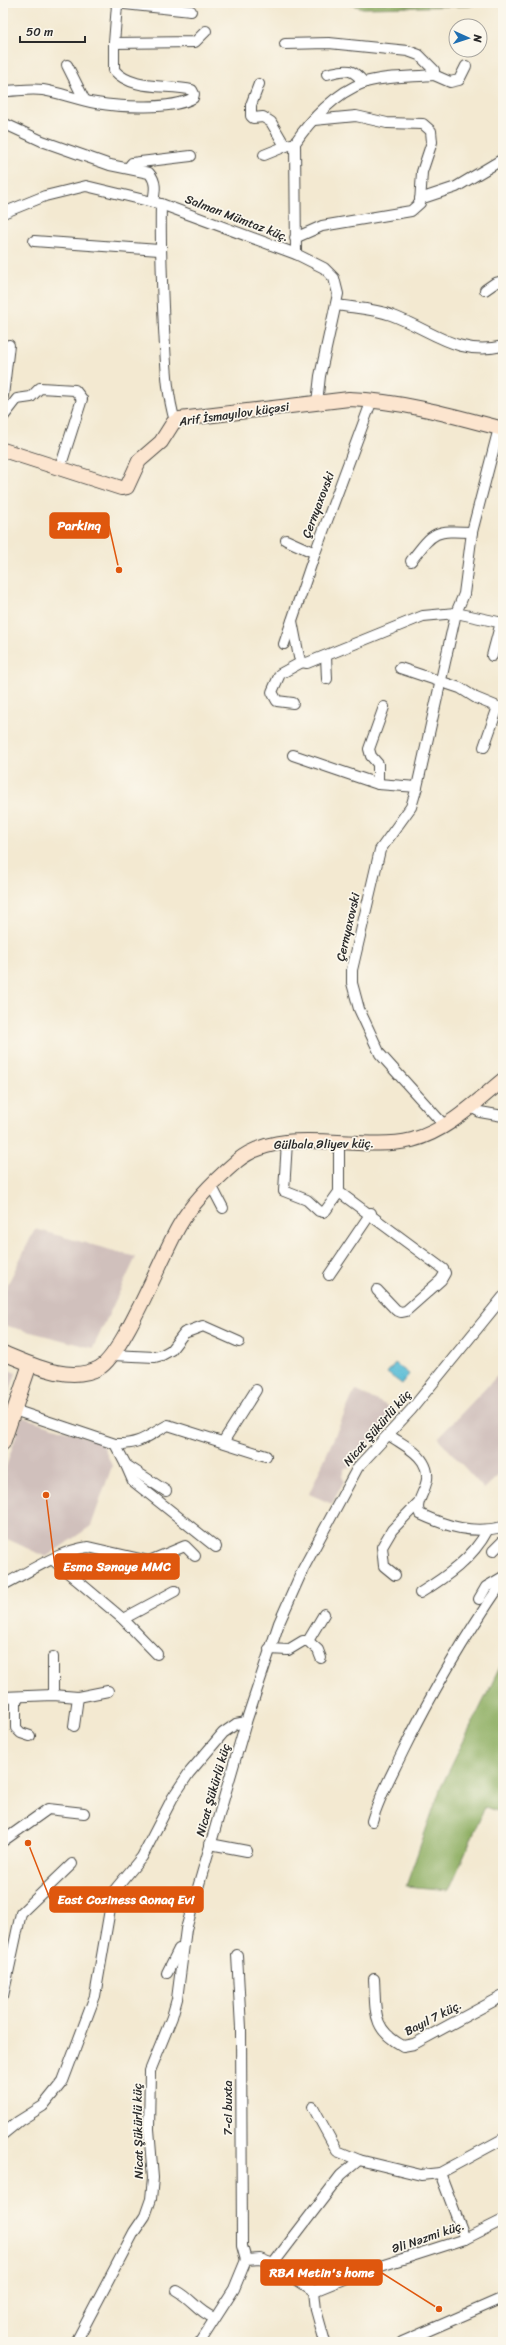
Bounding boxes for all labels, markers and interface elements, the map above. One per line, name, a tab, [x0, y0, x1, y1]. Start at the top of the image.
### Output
scale bar	[20, 18, 85, 44]
north arrow	[448, 18, 488, 58]
text: 50 m	[26, 21, 53, 43]
text: N	[468, 33, 487, 43]
street label: Salman Mümtaz küç.	[182, 188, 292, 248]
street label: Arif İsmayılov küçəsi	[177, 395, 291, 433]
street label: Çernyaxovski	[295, 468, 341, 541]
callout: Parkinq	[50, 513, 109, 538]
text: Parkinq	[57, 514, 101, 537]
street label: Çernyaxovski	[329, 890, 367, 963]
street label: Gülbala Əliyev küç.	[274, 1132, 374, 1156]
street label: Nicat Şükürlü küç	[337, 1385, 417, 1471]
callout: Esma Sənaye MMC	[55, 1554, 179, 1579]
text: Esma Sənaye MMC	[63, 1555, 171, 1578]
street label: Nicat Şükürlü küç	[189, 1741, 237, 1839]
callout: East Coziness Qonaq Evi	[50, 1887, 203, 1912]
text: East Coziness Qonaq Evi	[58, 1888, 196, 1911]
street label: Bayıl 7 küç.	[400, 1994, 466, 2042]
street label: 7-ci buxta	[217, 2080, 239, 2136]
street label: Nicat Şükürlü küç	[126, 2083, 150, 2179]
street label: Əli Nəzmi küç.	[389, 2214, 467, 2260]
callout: RBA Metin's home	[261, 2260, 382, 2285]
text: RBA Metin's home	[268, 2261, 375, 2284]

